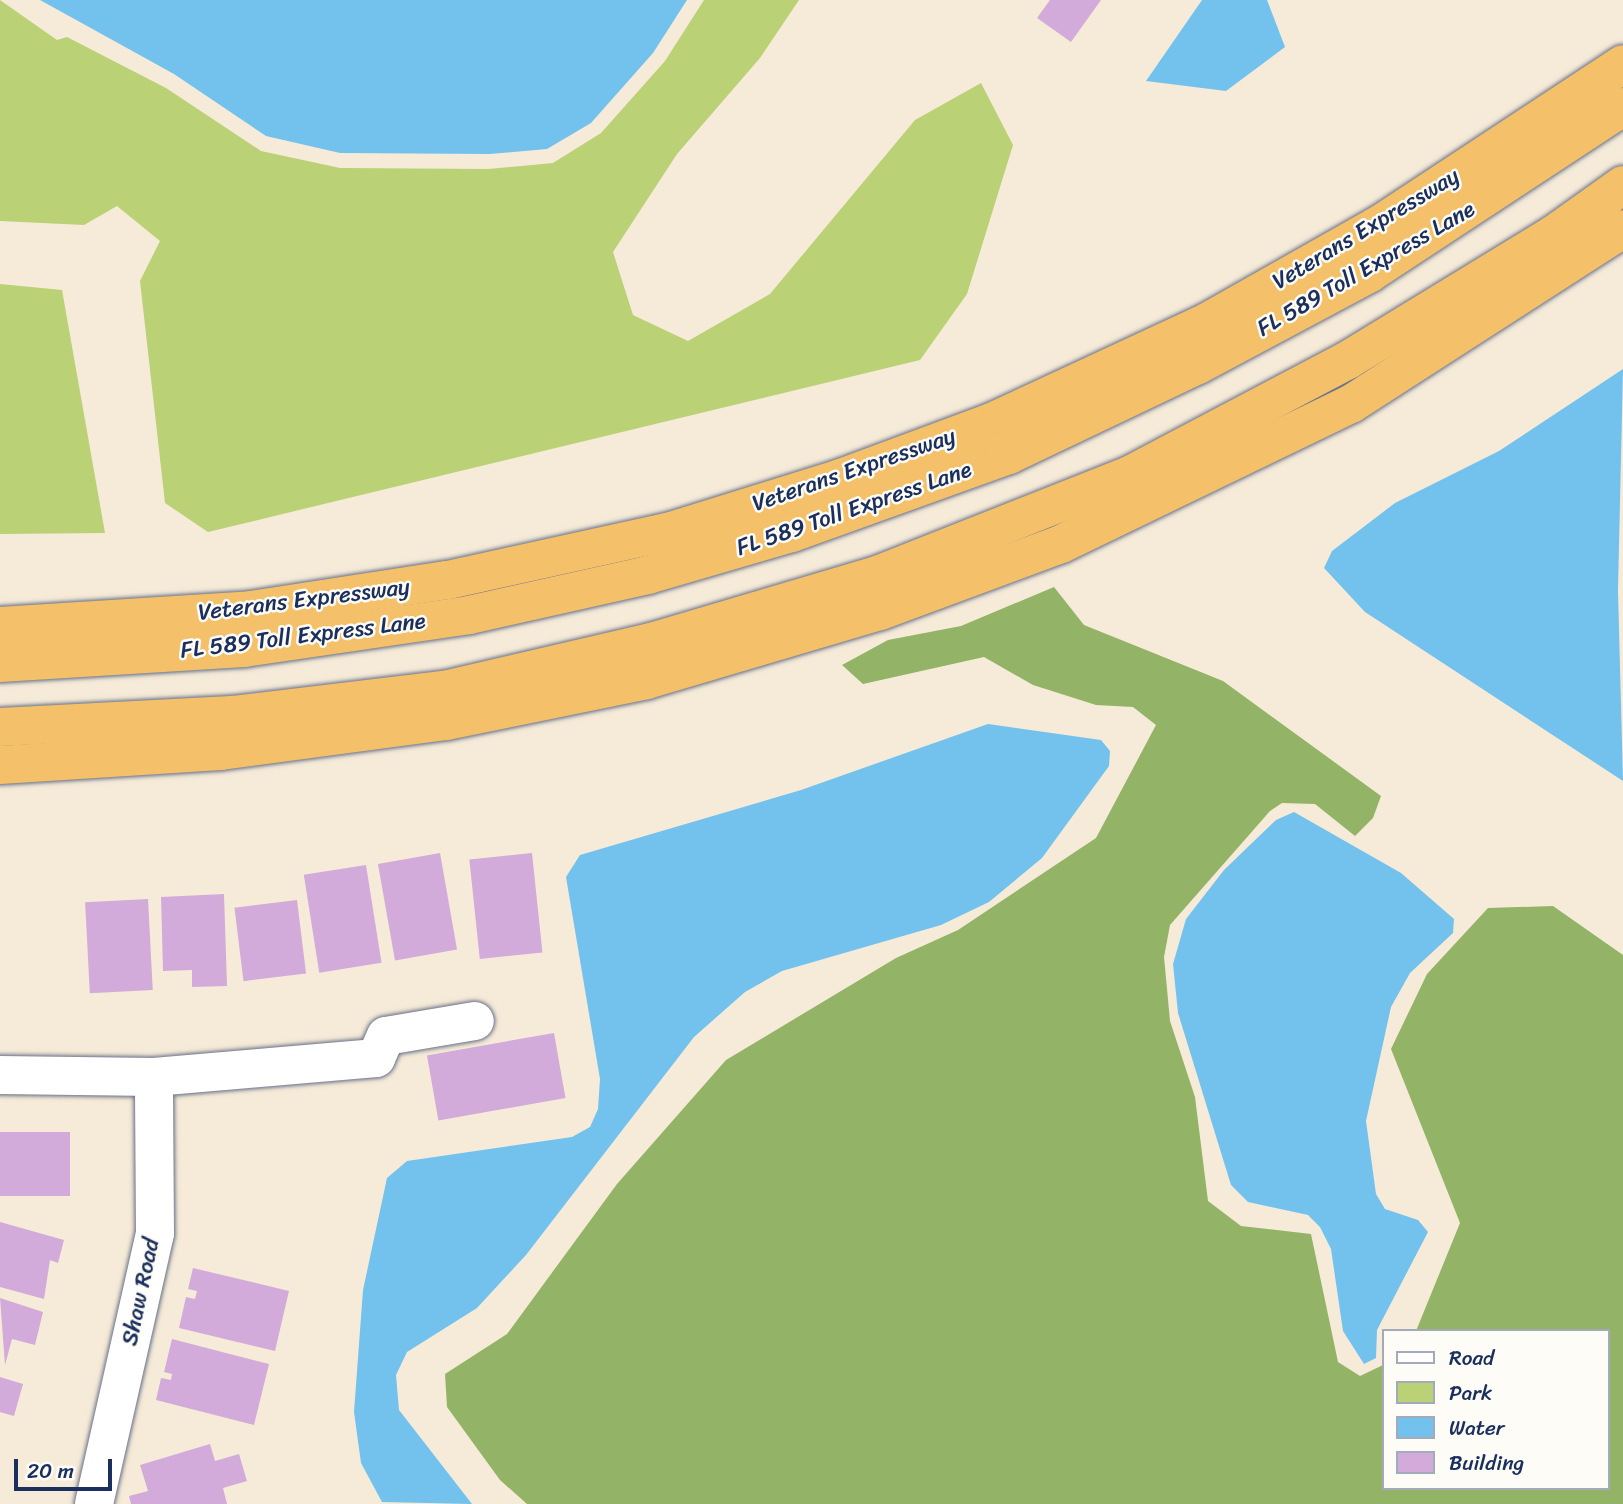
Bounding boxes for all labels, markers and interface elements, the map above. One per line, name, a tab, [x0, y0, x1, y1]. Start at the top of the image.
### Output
street label: Veterans Expressway	[1267, 162, 1465, 296]
street label: FL 589 Toll Express Lane	[1251, 195, 1481, 343]
street label: Veterans Expressway	[748, 422, 960, 518]
street label: FL 589 Toll Express Lane	[731, 455, 977, 563]
street label: Veterans Expressway	[196, 573, 412, 627]
street label: FL 589 Toll Express Lane	[177, 607, 429, 665]
street label: Shaw Road	[116, 1236, 166, 1348]
legend	[1382, 1329, 1609, 1490]
text: Road	[1449, 1339, 1494, 1377]
text: Park	[1449, 1374, 1492, 1412]
text: Water	[1449, 1409, 1504, 1447]
scale bar	[18, 1444, 116, 1488]
text: Building	[1449, 1444, 1524, 1482]
text: 20 m	[27, 1452, 74, 1490]

